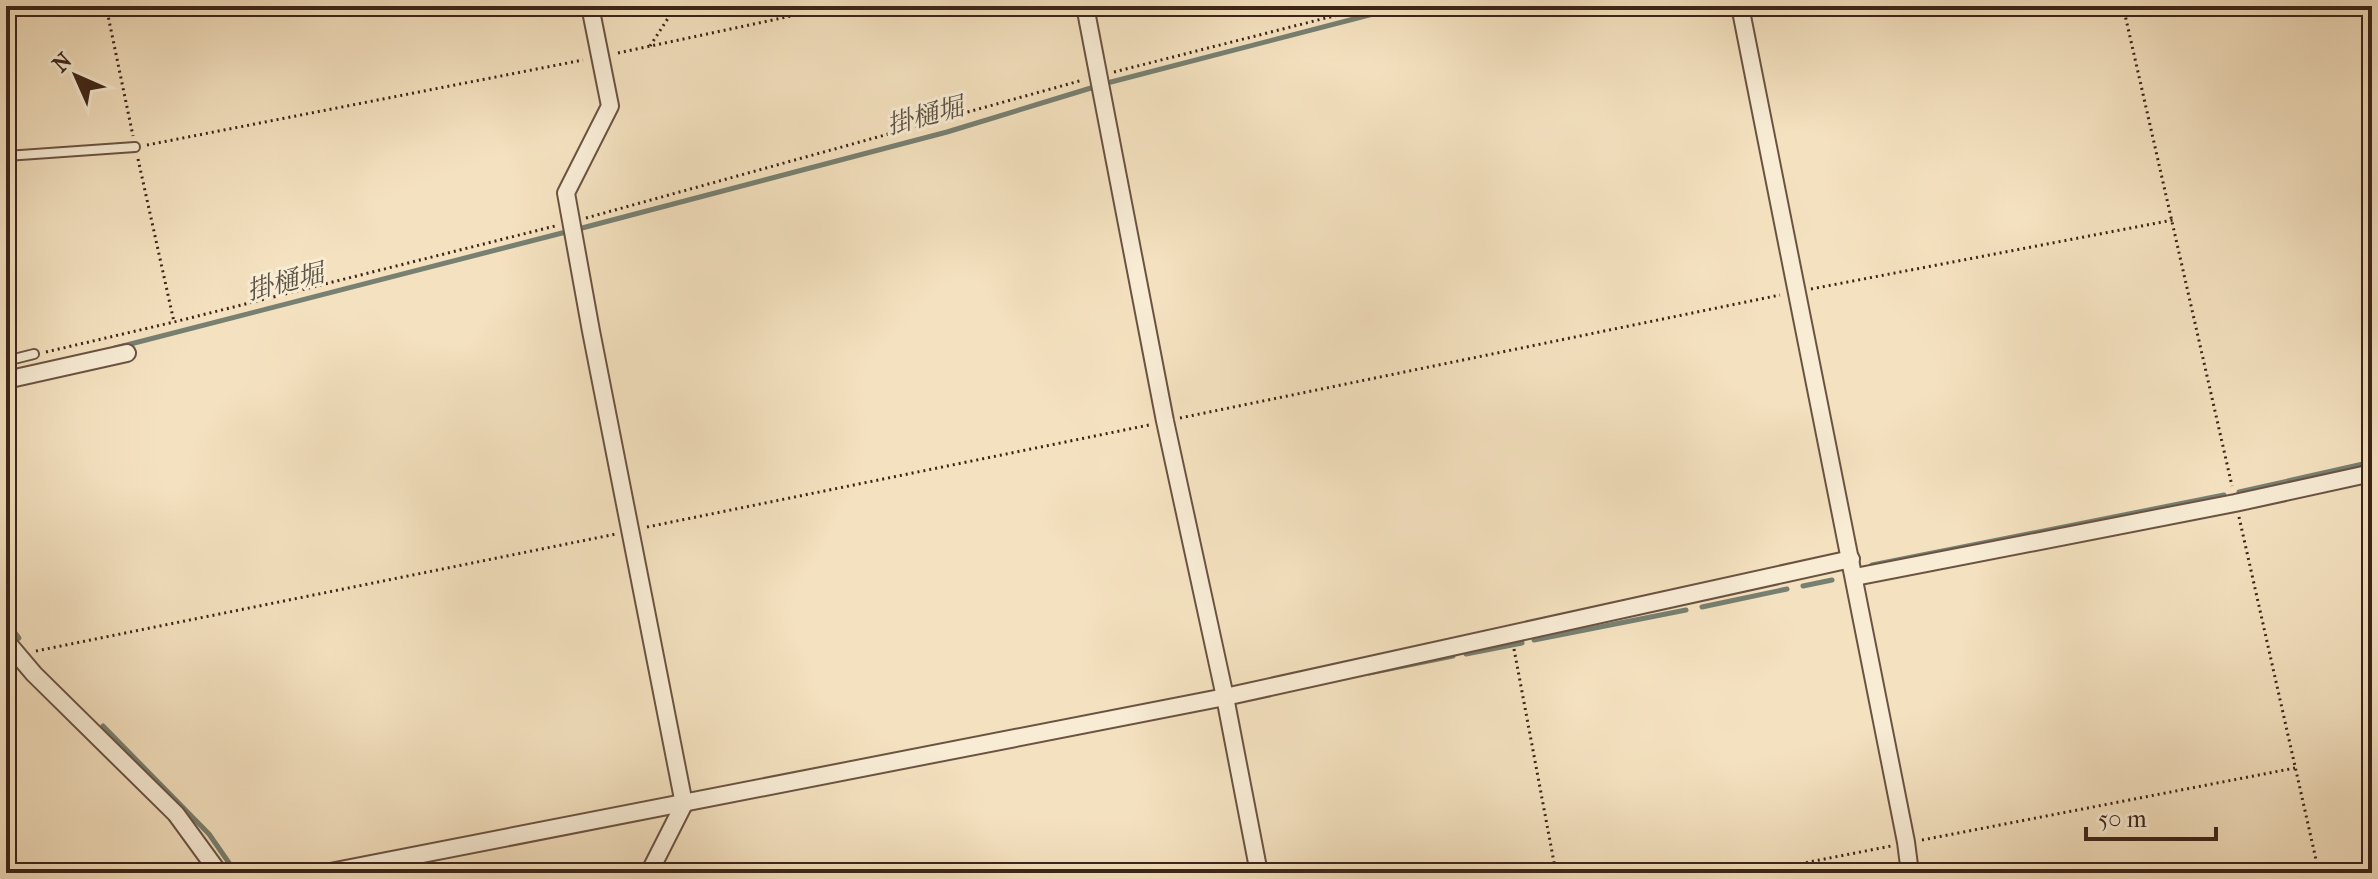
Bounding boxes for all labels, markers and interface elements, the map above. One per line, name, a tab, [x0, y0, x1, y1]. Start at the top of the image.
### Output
north arrow	[36, 36, 116, 116]
text: N	[47, 47, 78, 78]
water label: 掛樋堀	[883, 90, 971, 141]
water label: 掛樋堀	[243, 257, 330, 306]
scale bar	[2086, 791, 2216, 841]
text: 50 m	[2098, 805, 2147, 833]

